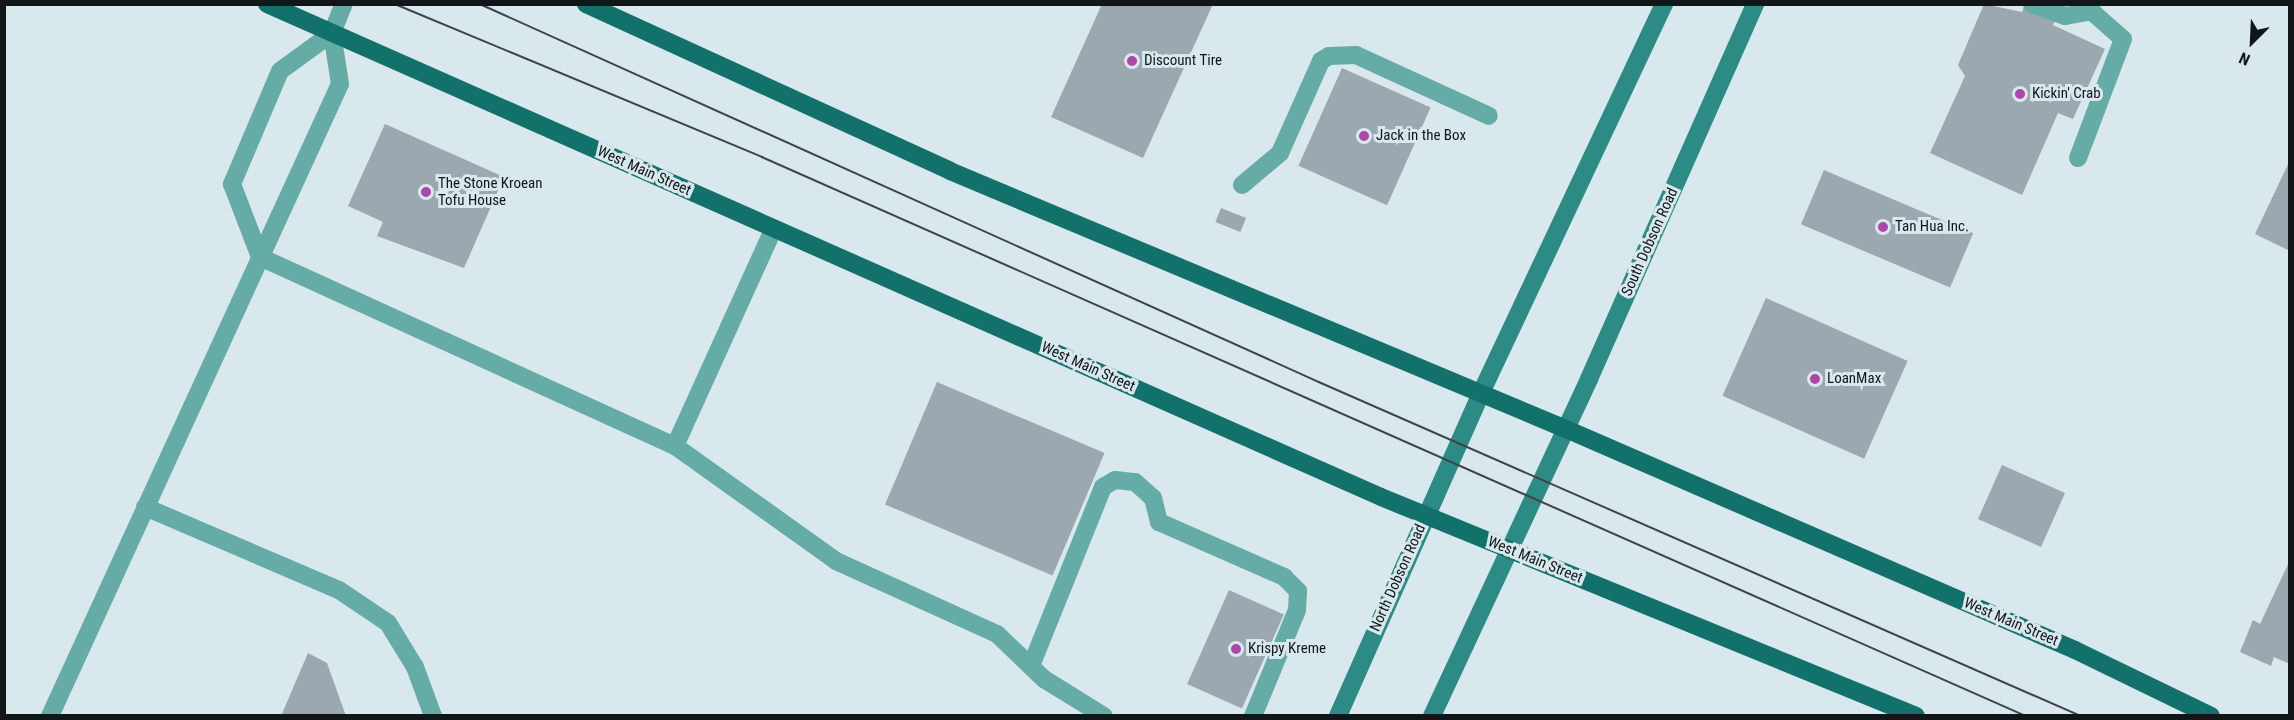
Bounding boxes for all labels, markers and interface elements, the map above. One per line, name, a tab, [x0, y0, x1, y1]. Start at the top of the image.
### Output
north arrow	[2222, 12, 2282, 72]
text: N	[2236, 48, 2253, 70]
place label: Discount Tire	[1144, 52, 1222, 70]
marker: Discount Tire	[1125, 54, 1139, 68]
place label: Kickin' Crab	[2032, 85, 2101, 103]
marker: Kickin' Crab	[2013, 87, 2027, 101]
place label: Jack in the Box	[1376, 127, 1466, 145]
marker: Jack in the Box	[1357, 129, 1371, 143]
street label: West Main Street	[594, 142, 694, 200]
place label: The Stone Kroean Tofu House	[438, 174, 542, 209]
marker: The Stone Kroean Tofu House	[419, 185, 433, 199]
street label: South Dobson Road	[1618, 185, 1682, 299]
place label: Tan Hua Inc.	[1895, 218, 1969, 236]
marker: Tan Hua Inc.	[1876, 220, 1890, 234]
street label: West Main Street	[1038, 338, 1138, 396]
place label: LoanMax	[1827, 370, 1881, 388]
marker: LoanMax	[1808, 372, 1822, 386]
street label: North Dobson Road	[1366, 522, 1430, 634]
street label: West Main Street	[1485, 533, 1585, 587]
street label: West Main Street	[1961, 594, 2061, 650]
place label: Krispy Kreme	[1248, 640, 1326, 658]
marker: Krispy Kreme	[1229, 642, 1243, 656]

